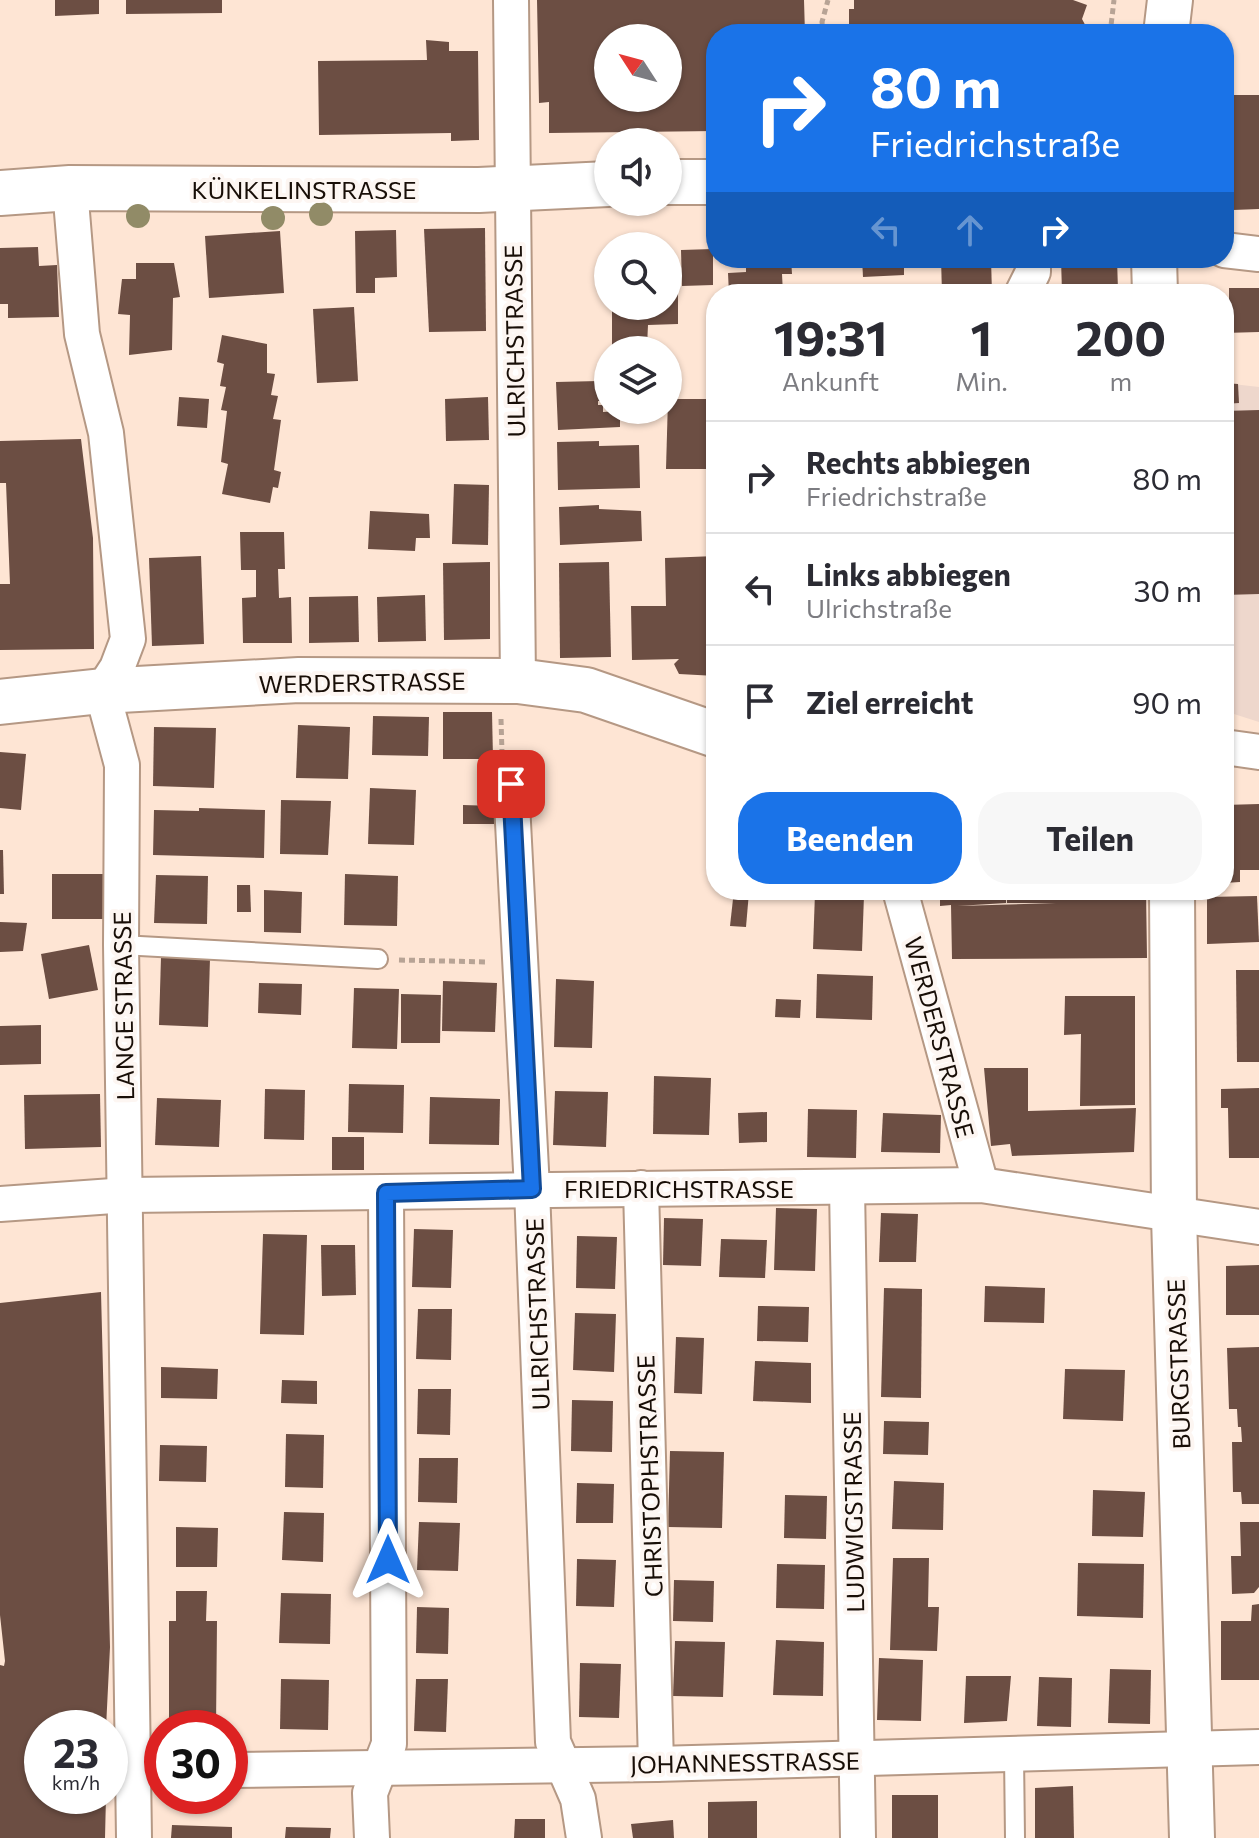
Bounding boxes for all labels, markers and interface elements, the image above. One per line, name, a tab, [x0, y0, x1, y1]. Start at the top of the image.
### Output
north arrow	[594, 24, 682, 112]
map controls	[594, 24, 682, 424]
text: 80 m	[870, 51, 1001, 120]
icon: right	[738, 56, 842, 160]
text: Friedrichstraße	[870, 120, 1120, 164]
button: sound	[594, 128, 682, 216]
street label: KÜNKELINSTRASSE	[192, 175, 416, 204]
icon: left	[864, 208, 908, 252]
icon: ahead	[948, 208, 992, 252]
icon: right	[1032, 208, 1076, 252]
button: search	[594, 232, 682, 320]
street label: ULRICHSTRASSE	[498, 244, 530, 438]
text: 19:31	[774, 307, 887, 366]
text: 1	[971, 307, 992, 366]
text: 200	[1075, 307, 1166, 366]
button: layers	[594, 336, 682, 424]
text: Ankunft	[782, 365, 879, 396]
text: Min.	[955, 365, 1008, 396]
text: m	[1110, 365, 1132, 396]
text: Rechts abbiegen	[806, 443, 1031, 480]
icon: right	[738, 455, 782, 499]
text: 80 m	[1132, 459, 1202, 496]
text: Friedrichstraße	[806, 480, 987, 511]
text: Links abbiegen	[806, 555, 1011, 592]
icon: left	[738, 567, 782, 611]
text: 30 m	[1133, 571, 1202, 608]
text: Ulrichstraße	[806, 592, 952, 623]
street label: WERDERSTRASSE	[258, 666, 466, 698]
icon: arrive	[738, 679, 782, 723]
text: Ziel erreicht	[806, 683, 974, 720]
text: 90 m	[1132, 683, 1202, 720]
pin	[477, 750, 545, 818]
icon: arrive	[489, 762, 533, 806]
button: Beenden	[738, 792, 962, 884]
button: Teilen	[978, 792, 1202, 884]
street label: LANGE STRASSE	[107, 911, 139, 1101]
street label: WERDERSTRASSE	[899, 933, 981, 1141]
street label: FRIEDRICHSTRASSE	[564, 1174, 794, 1203]
street label: ULRICHSTRASSE	[519, 1217, 555, 1411]
street label: BURGSTRASSE	[1161, 1278, 1195, 1450]
street label: CHRISTOPHSTRASSE	[630, 1354, 668, 1598]
street label: LUDWIGSTRASSE	[837, 1411, 869, 1613]
position arrow	[346, 1518, 430, 1602]
speed limit sign: 30	[144, 1710, 248, 1814]
text: 23	[53, 1727, 99, 1776]
street label: JOHANNESSTRASSE	[630, 1745, 860, 1779]
text: km/h	[52, 1770, 100, 1794]

